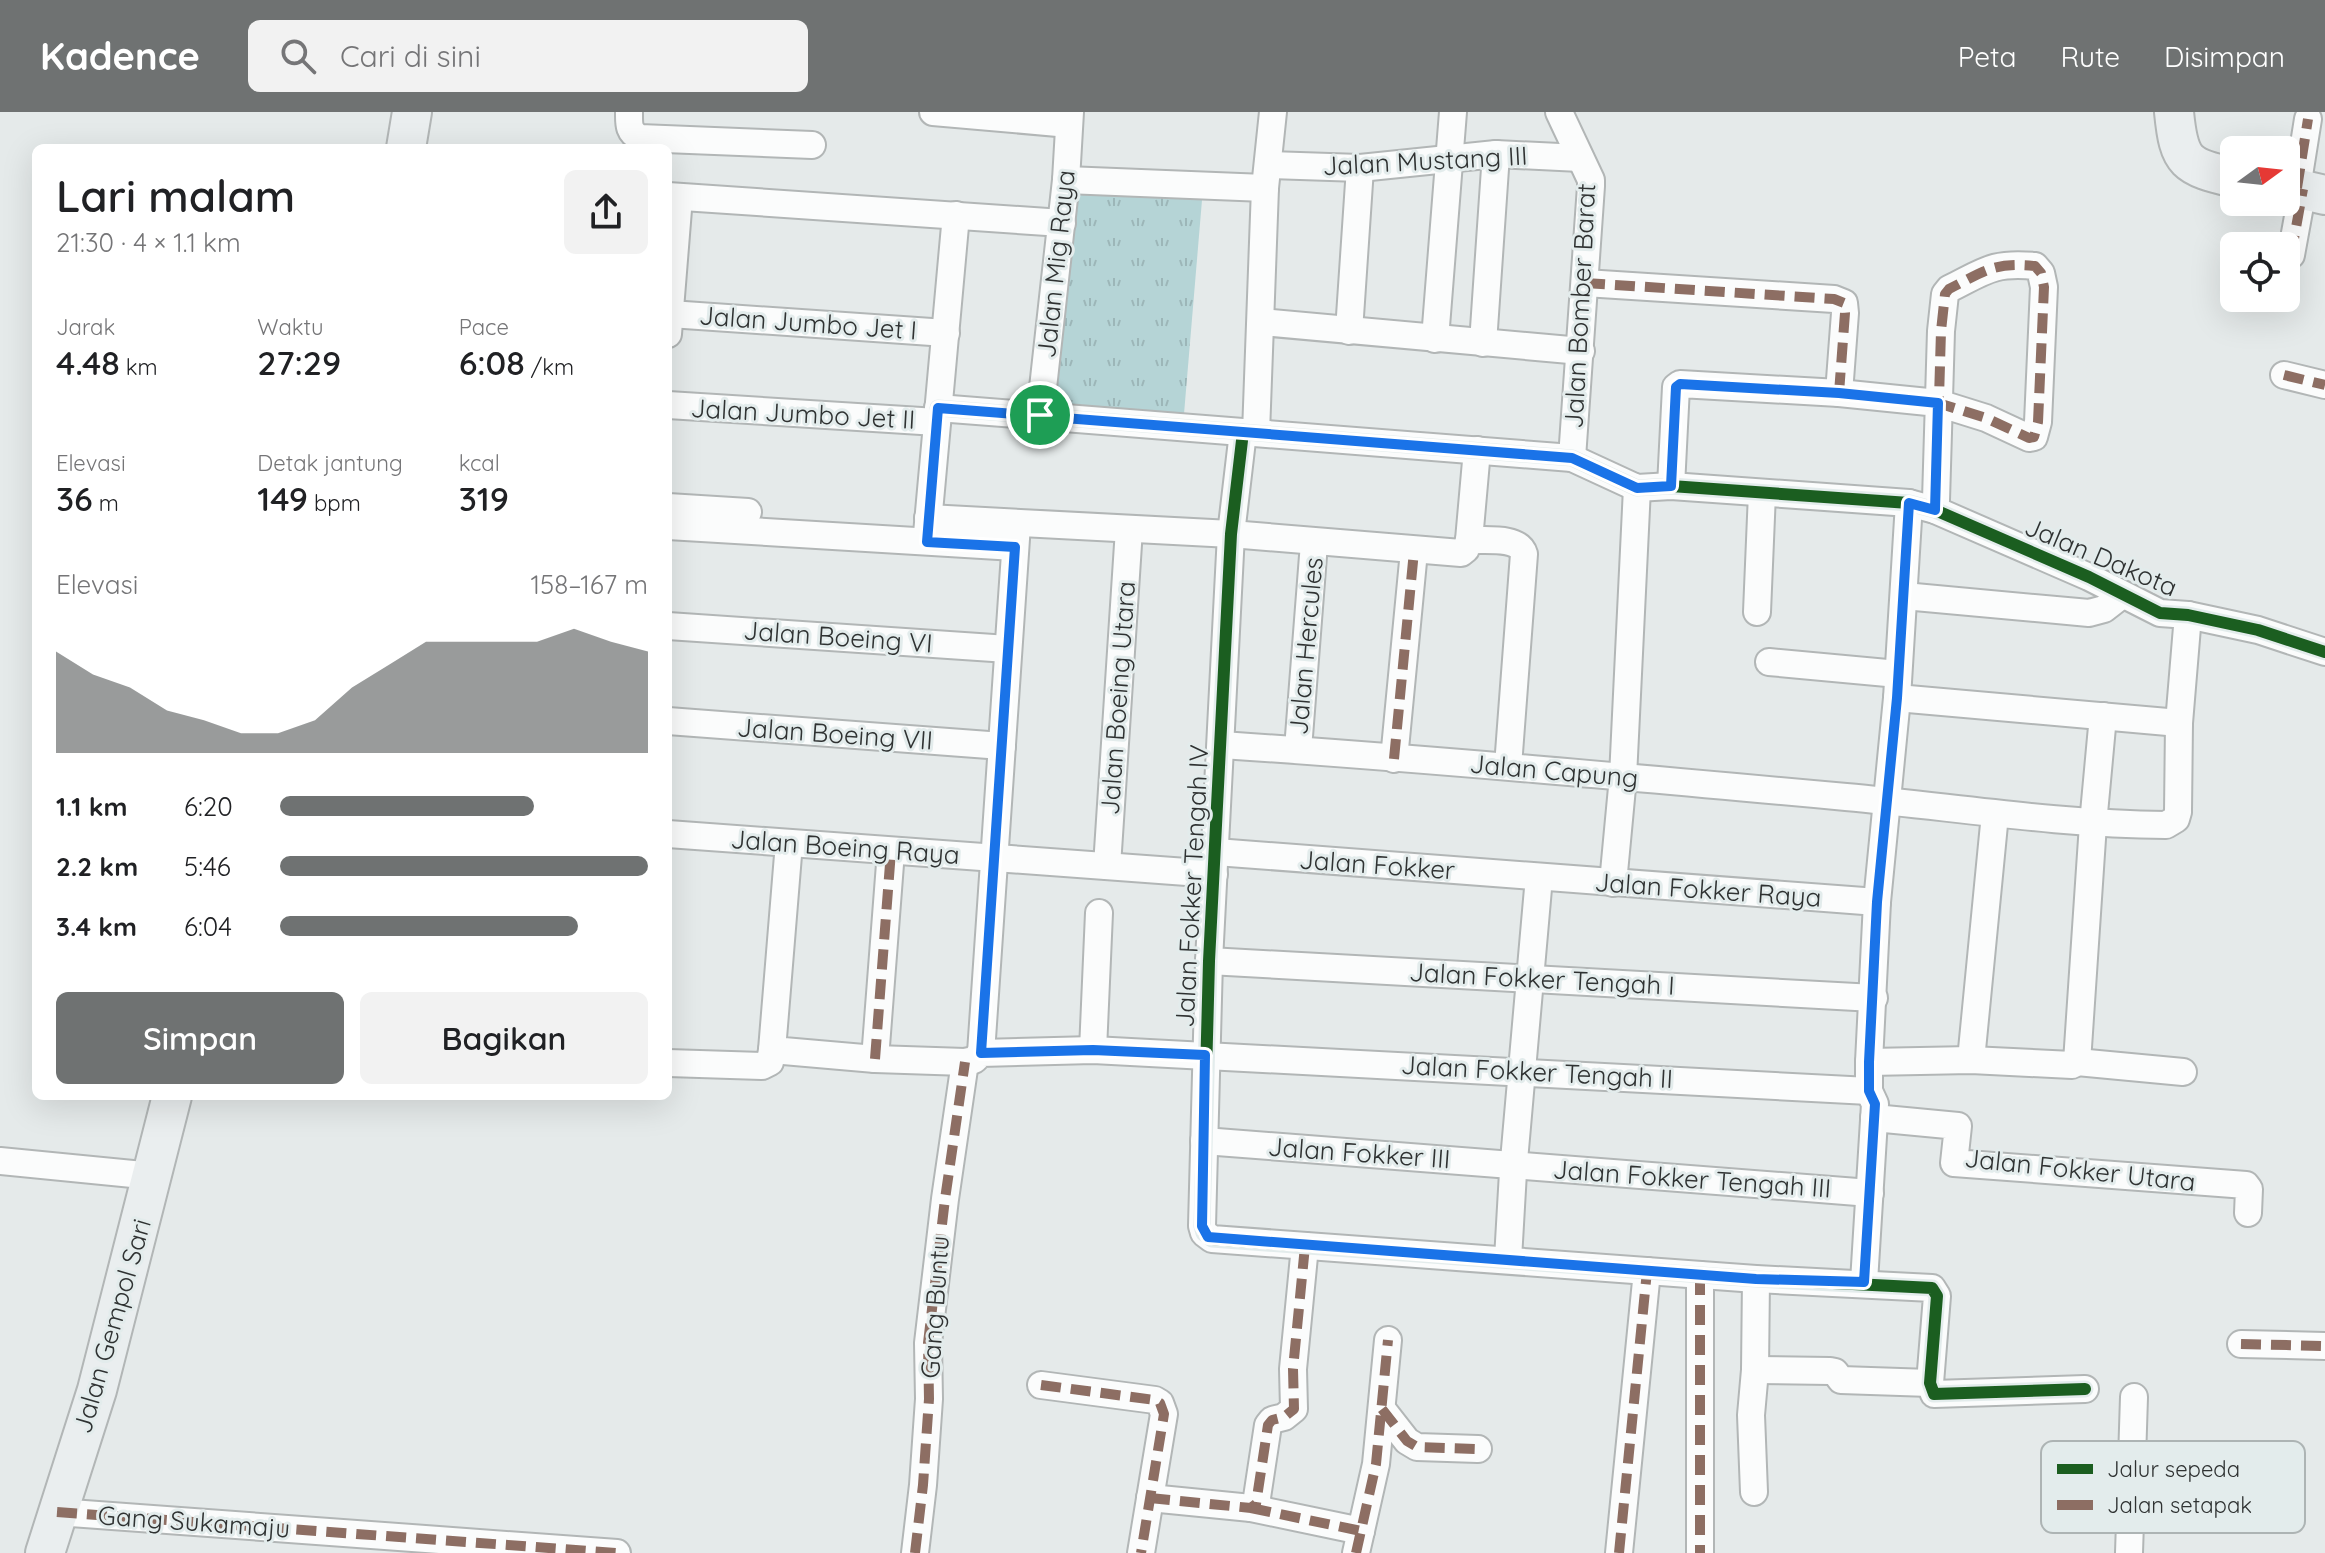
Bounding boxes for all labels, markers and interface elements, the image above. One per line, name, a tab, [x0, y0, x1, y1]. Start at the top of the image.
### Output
search box	[248, 20, 808, 92]
text: Kadence	[40, 32, 200, 80]
icon: search	[276, 34, 320, 78]
text: Cari di sini	[340, 37, 481, 75]
text: Peta	[1958, 39, 2017, 74]
text: Rute	[2061, 39, 2120, 74]
text: Disimpan	[2164, 39, 2285, 74]
north arrow	[2220, 136, 2300, 216]
map controls	[2220, 136, 2300, 312]
street label: Jalan Mustang III	[1322, 139, 1528, 182]
text: Lari malam	[56, 168, 295, 223]
street label: Jalan Mig Raya	[1029, 168, 1082, 359]
button: share	[564, 170, 648, 254]
street label: Jalan Bomber Barat	[1557, 183, 1602, 429]
text: 21:30 · 4 × 1.1 km	[56, 226, 241, 259]
button: locate	[2220, 232, 2300, 312]
street label: Jalan Jumbo Jet I	[698, 298, 918, 347]
text: Jarak	[56, 313, 115, 341]
text: Waktu	[257, 313, 323, 341]
text: Pace	[459, 313, 509, 341]
text: 4.48	[56, 341, 120, 384]
text: 27:29	[257, 341, 341, 384]
text: 6:08	[459, 341, 525, 384]
text: km	[120, 353, 158, 381]
text: /km	[525, 353, 574, 381]
pin	[1006, 381, 1074, 449]
street label: Jalan Jumbo Jet II	[690, 391, 916, 436]
icon: arrive	[1018, 393, 1062, 437]
text: Elevasi	[56, 449, 126, 477]
text: Detak jantung	[257, 449, 403, 477]
text: kcal	[459, 449, 500, 477]
text: 36	[56, 477, 93, 520]
text: 149	[257, 477, 308, 520]
text: 319	[459, 477, 509, 520]
text: m	[93, 489, 119, 517]
text: bpm	[308, 489, 361, 517]
street label: Jalan Dakota	[2020, 510, 2182, 603]
street label: Jalan Hercules	[1281, 556, 1330, 736]
text: Elevasi	[56, 568, 138, 601]
text: 158–167 m	[530, 568, 648, 601]
street label: Jalan Boeing Utara	[1093, 580, 1142, 816]
street label: Jalan Boeing VI	[742, 613, 934, 660]
street label: Jalan Boeing VII	[736, 710, 934, 757]
street label: Jalan Fokker Tengah IV	[1168, 744, 1215, 1028]
street label: Jalan Capung	[1468, 747, 1640, 794]
text: 1.1 km	[56, 790, 127, 823]
text: 6:20	[184, 790, 233, 823]
street label: Jalan Boeing Raya	[729, 822, 961, 871]
street label: Jalan Fokker	[1298, 843, 1456, 886]
text: 2.2 km	[56, 850, 138, 883]
text: 5:46	[184, 850, 231, 883]
street label: Jalan Fokker Raya	[1594, 865, 1823, 914]
text: 3.4 km	[56, 910, 137, 943]
text: 6:04	[184, 910, 232, 943]
street label: Jalan Fokker Tengah I	[1408, 955, 1676, 1002]
button: Simpan	[56, 992, 344, 1084]
button: Bagikan	[360, 992, 648, 1084]
street label: Jalan Fokker Tengah II	[1400, 1048, 1674, 1095]
street label: Jalan Fokker III	[1267, 1130, 1451, 1175]
street label: Jalan Fokker Utara	[1963, 1141, 2197, 1198]
street label: Jalan Fokker Tengah III	[1552, 1152, 1832, 1205]
street label: Jalan Gempol Sari	[65, 1215, 158, 1437]
street label: Gang Buntu	[913, 1235, 956, 1379]
legend	[2041, 1441, 2305, 1533]
text: Jalur sepeda	[2107, 1455, 2240, 1483]
text: Jalan setapak	[2107, 1491, 2252, 1519]
street label: Gang Sukamaju	[97, 1498, 291, 1545]

